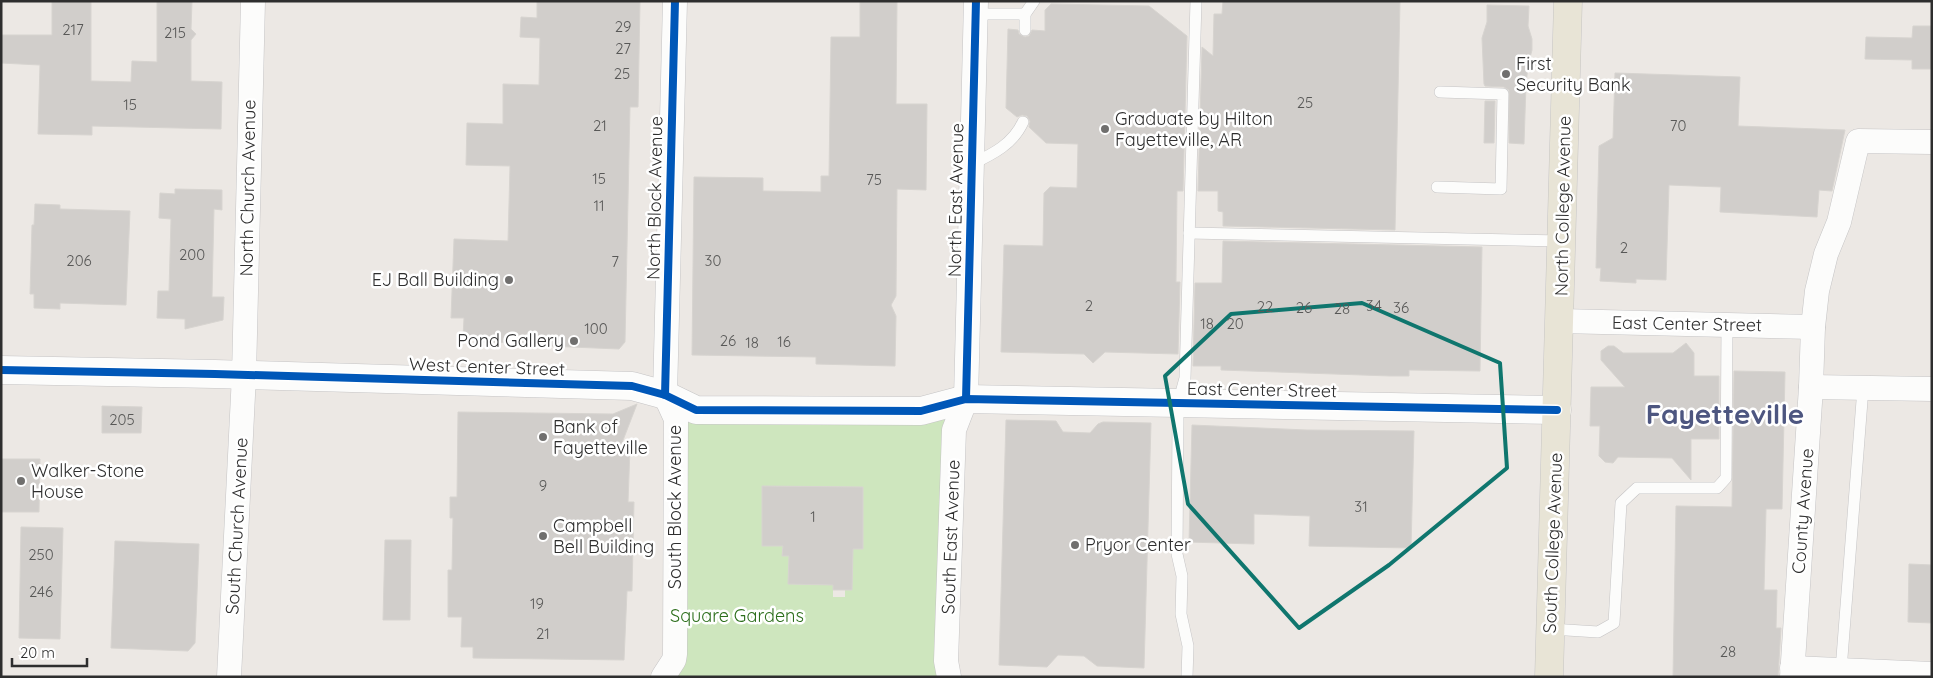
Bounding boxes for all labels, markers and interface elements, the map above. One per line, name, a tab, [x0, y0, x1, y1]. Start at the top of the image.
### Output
house number: 29	[615, 17, 631, 36]
house number: 217	[62, 20, 84, 39]
house number: 215	[164, 23, 186, 42]
house number: 27	[615, 39, 631, 58]
place label: First Security Bank	[1516, 52, 1631, 96]
house number: 25	[614, 64, 630, 83]
marker: First Security Bank	[1500, 68, 1512, 80]
house number: 25	[1297, 93, 1313, 112]
house number: 15	[123, 95, 137, 114]
street label: North Church Avenue	[234, 99, 261, 277]
place label: Graduate by Hilton Fayetteville, AR	[1115, 107, 1273, 151]
house number: 21	[593, 116, 607, 135]
street label: North Block Avenue	[642, 116, 667, 280]
street label: North College Avenue	[1549, 116, 1576, 296]
house number: 70	[1670, 116, 1686, 135]
street label: North East Avenue	[943, 123, 968, 277]
marker: Graduate by Hilton Fayetteville, AR	[1099, 123, 1111, 135]
house number: 15	[592, 169, 606, 188]
house number: 75	[866, 170, 882, 189]
house number: 11	[593, 196, 605, 215]
house number: 2	[1620, 238, 1628, 257]
house number: 200	[179, 245, 205, 264]
house number: 206	[66, 251, 92, 270]
house number: 30	[705, 251, 721, 270]
house number: 7	[611, 252, 619, 271]
place label: EJ Ball Building	[372, 268, 499, 291]
marker: EJ Ball Building	[503, 274, 515, 286]
house number: 2	[1085, 296, 1093, 315]
house number: 34	[1366, 296, 1382, 315]
house number: 22	[1257, 297, 1273, 316]
house number: 26	[1296, 298, 1312, 317]
house number: 36	[1393, 298, 1409, 317]
house number: 28	[1334, 299, 1350, 318]
street label: East Center Street	[1612, 311, 1762, 336]
house number: 18	[1200, 314, 1214, 333]
house number: 20	[1226, 314, 1244, 333]
house number: 100	[584, 319, 608, 338]
place label: Pond Gallery	[457, 329, 564, 352]
house number: 26	[720, 331, 736, 350]
house number: 16	[777, 332, 791, 351]
house number: 18	[745, 333, 759, 352]
marker: Pond Gallery	[568, 335, 580, 347]
street label: West Center Street	[409, 352, 566, 381]
street label: East Center Street	[1187, 377, 1337, 402]
district label: Fayetteville	[1646, 396, 1804, 431]
house number: 205	[109, 410, 135, 429]
place label: Bank of Fayetteville	[553, 415, 648, 459]
street label: South Block Avenue	[663, 425, 686, 589]
marker: Bank of Fayetteville	[537, 431, 549, 443]
street label: South Church Avenue	[220, 437, 253, 615]
street label: County Avenue	[1787, 447, 1818, 575]
street label: South College Avenue	[1538, 452, 1567, 634]
place label: Walker-Stone House	[31, 459, 144, 503]
street label: South East Avenue	[936, 459, 965, 615]
marker: Walker-Stone House	[15, 475, 27, 487]
house number: 9	[539, 476, 547, 495]
house number: 31	[1354, 497, 1368, 516]
house number: 1	[810, 507, 816, 526]
place label: Campbell Bell Building	[553, 514, 654, 558]
marker: Campbell Bell Building	[537, 530, 549, 542]
place label: Pryor Center	[1085, 533, 1191, 556]
marker: Pryor Center	[1069, 539, 1081, 551]
house number: 250	[28, 545, 54, 564]
house number: 246	[29, 582, 53, 601]
house number: 19	[530, 594, 544, 613]
park label: Square Gardens	[670, 604, 804, 627]
house number: 21	[536, 624, 550, 643]
scale bar	[12, 636, 88, 668]
house number: 28	[1720, 642, 1736, 661]
text: 20 m	[20, 643, 55, 662]

